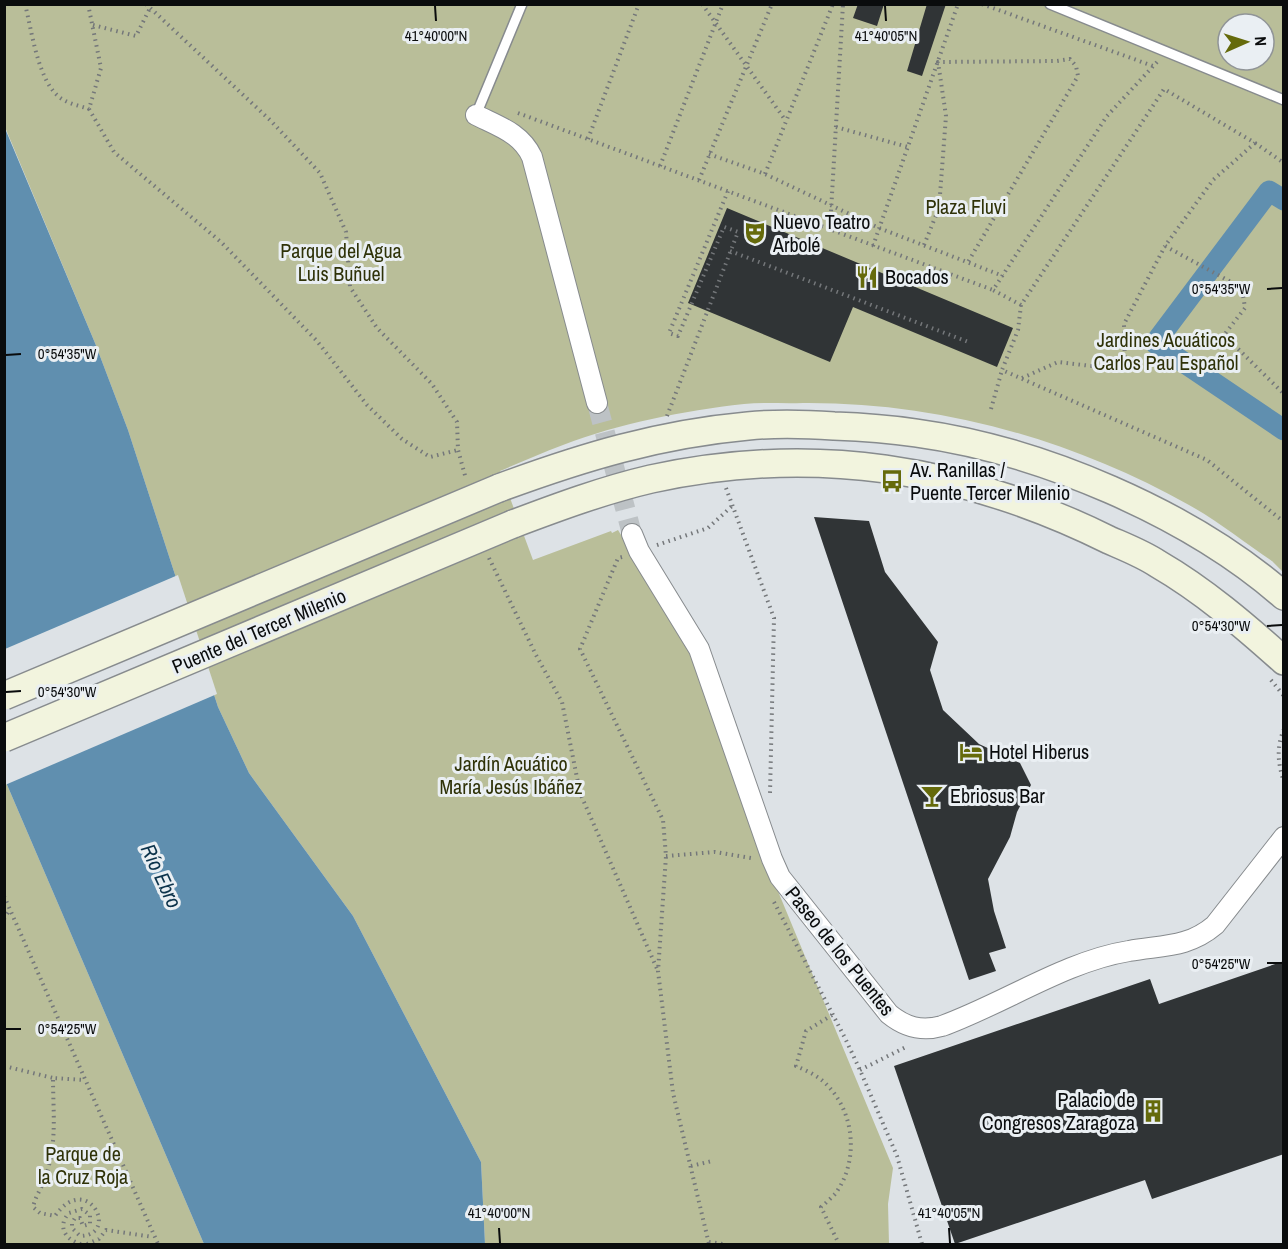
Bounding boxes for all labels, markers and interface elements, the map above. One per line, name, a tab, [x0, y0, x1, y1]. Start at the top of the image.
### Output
north arrow	[1216, 12, 1276, 72]
text: 41°40'00"N	[405, 25, 467, 46]
text: 41°40'05"N	[855, 25, 917, 46]
text: N	[1250, 36, 1272, 47]
park label: Plaza Fluvi	[925, 193, 1007, 220]
place label: Nuevo Teatro Arbolé	[772, 208, 870, 258]
theatre icon: Nuevo Teatro Arbolé	[742, 220, 768, 246]
park label: Parque del Agua Luis Buñuel	[280, 237, 402, 287]
place label: Bocados	[885, 263, 949, 290]
restaurant icon: Bocados	[854, 264, 880, 290]
text: 0°54'35"W	[1192, 278, 1251, 299]
park label: Jardines Acuáticos Carlos Pau Español	[1094, 326, 1238, 376]
text: 0°54'35"W	[38, 343, 97, 364]
place label: Av. Ranillas / Puente Tercer Milenio	[909, 456, 1070, 506]
bus stop icon: Av. Ranillas / Puente Tercer Milenio	[879, 468, 905, 494]
street label: Puente del Tercer Milenio	[168, 582, 350, 679]
text: 0°54'30"W	[1192, 615, 1251, 636]
text: 0°54'30"W	[38, 681, 97, 702]
place label: Hotel Hiberus	[989, 738, 1089, 765]
hotel icon: Hotel Hiberus	[958, 739, 984, 765]
park label: Jardín Acuático María Jesús Ibáñez	[439, 750, 583, 800]
place label: Ebriosus Bar	[950, 782, 1045, 809]
bar icon: Ebriosus Bar	[919, 783, 945, 809]
water label: Río Ebro	[134, 839, 189, 913]
street label: Paseo de los Puentes	[780, 880, 901, 1021]
text: 0°54'25"W	[1192, 953, 1251, 974]
text: 0°54'25"W	[38, 1018, 97, 1039]
place label: Palacio de Congresos Zaragoza	[982, 1086, 1135, 1136]
building icon: Palacio de Congresos Zaragoza	[1140, 1098, 1166, 1124]
park label: Parque de la Cruz Roja	[38, 1140, 128, 1190]
text: 41°40'00"N	[468, 1202, 530, 1223]
text: 41°40'05"N	[918, 1202, 980, 1223]

